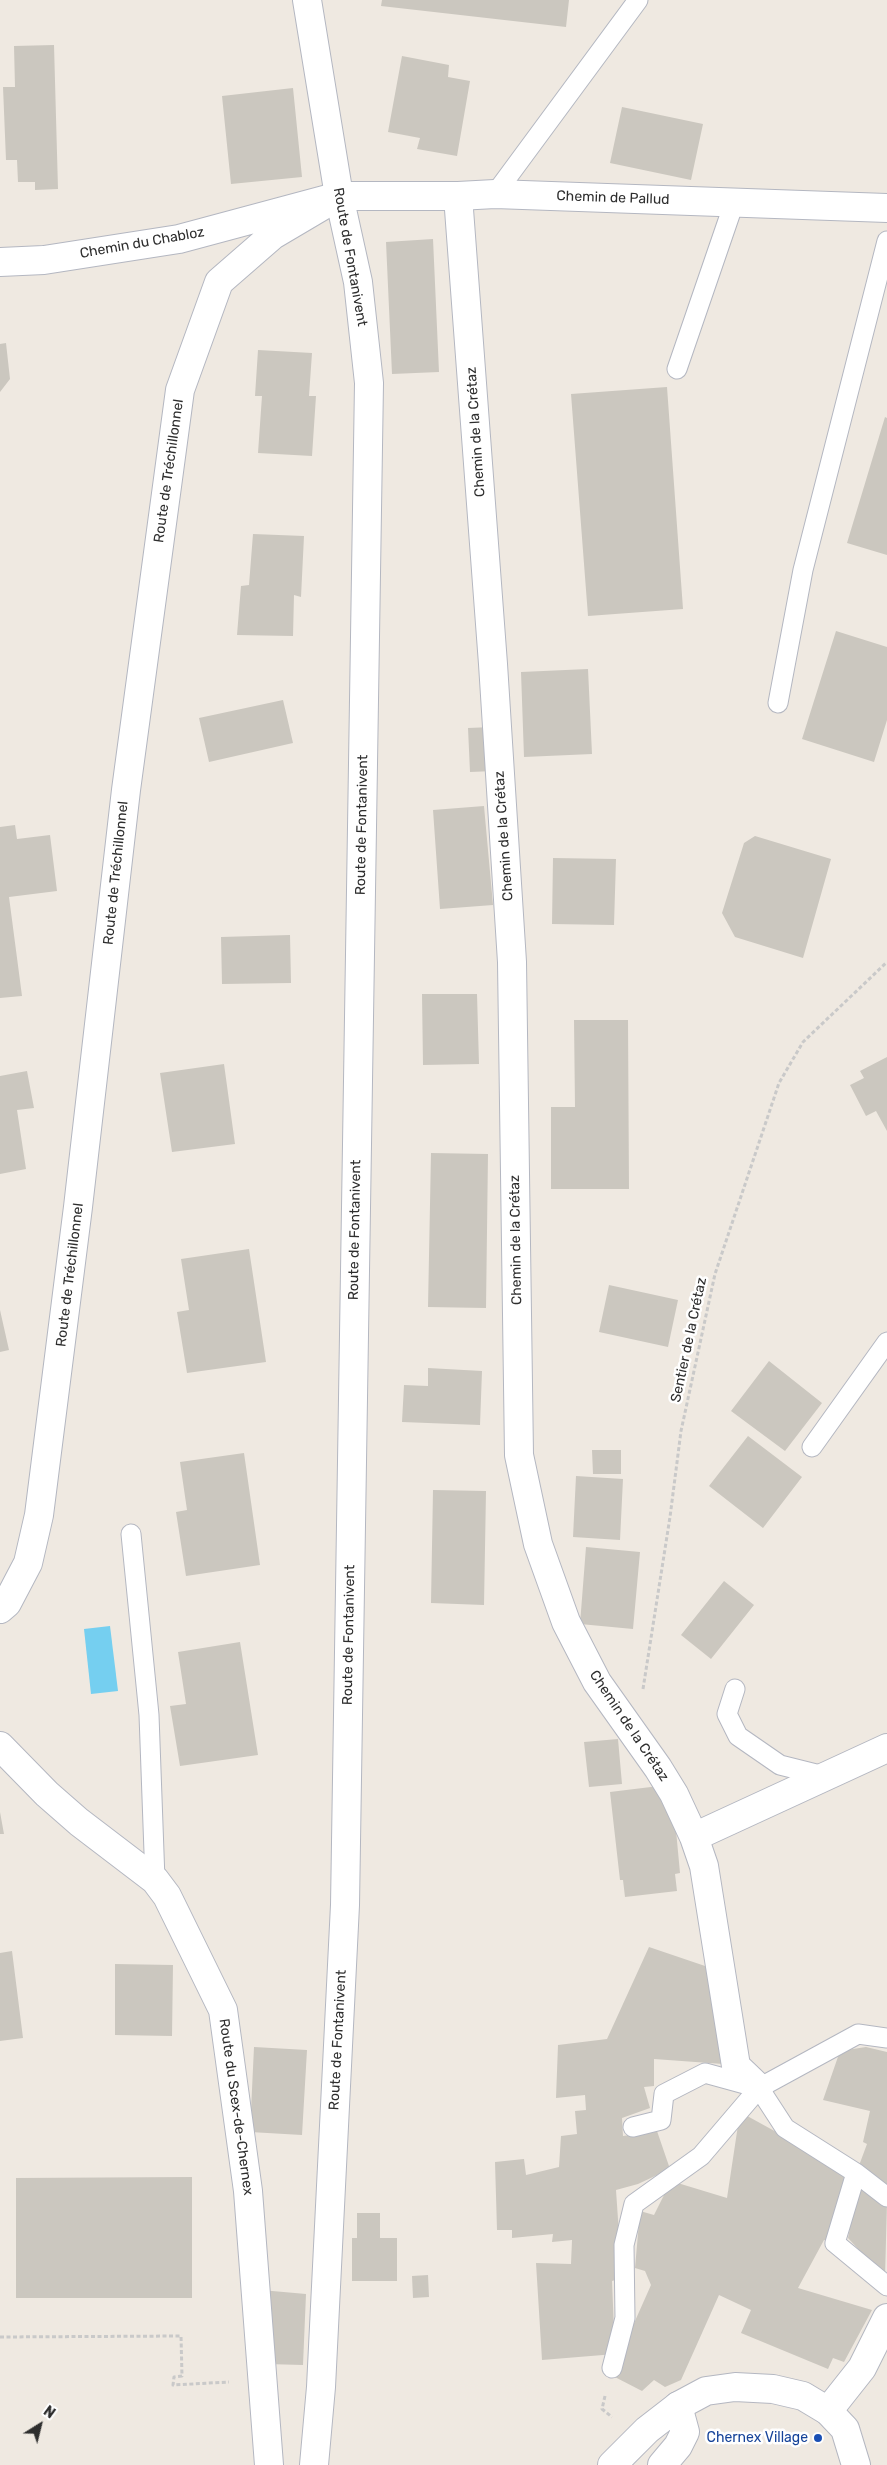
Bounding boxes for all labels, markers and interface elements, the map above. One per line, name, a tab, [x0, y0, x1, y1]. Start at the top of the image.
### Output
street label: Route de Fontanivent	[330, 186, 370, 328]
street label: Chemin de Pallud	[556, 188, 670, 208]
street label: Chemin du Chabloz	[78, 224, 206, 262]
street label: Chemin de la Crétaz	[463, 366, 489, 498]
street label: Route de Tréchillonnel	[151, 398, 187, 544]
street label: Route de Fontanivent	[352, 755, 372, 895]
street label: Chemin de la Crétaz	[491, 770, 517, 902]
street label: Route de Tréchillonnel	[100, 800, 132, 946]
street label: Route de Fontanivent	[345, 1160, 365, 1300]
street label: Chemin de la Crétaz	[506, 1175, 526, 1305]
street label: Route de Tréchillonnel	[53, 1202, 87, 1348]
street label: Sentier de la Crétaz	[668, 1276, 710, 1404]
street label: Route de Fontanivent	[339, 1565, 359, 1705]
street label: Chemin de la Crétaz	[586, 1667, 672, 1785]
street label: Route de Fontanivent	[326, 1969, 350, 2111]
street label: Route du Scex-de-Chernex	[215, 2018, 257, 2196]
north arrow	[15, 2400, 65, 2450]
text: N	[40, 2403, 58, 2422]
place label: Chernex Village	[707, 2430, 808, 2446]
marker: Chernex Village	[812, 2432, 824, 2444]

